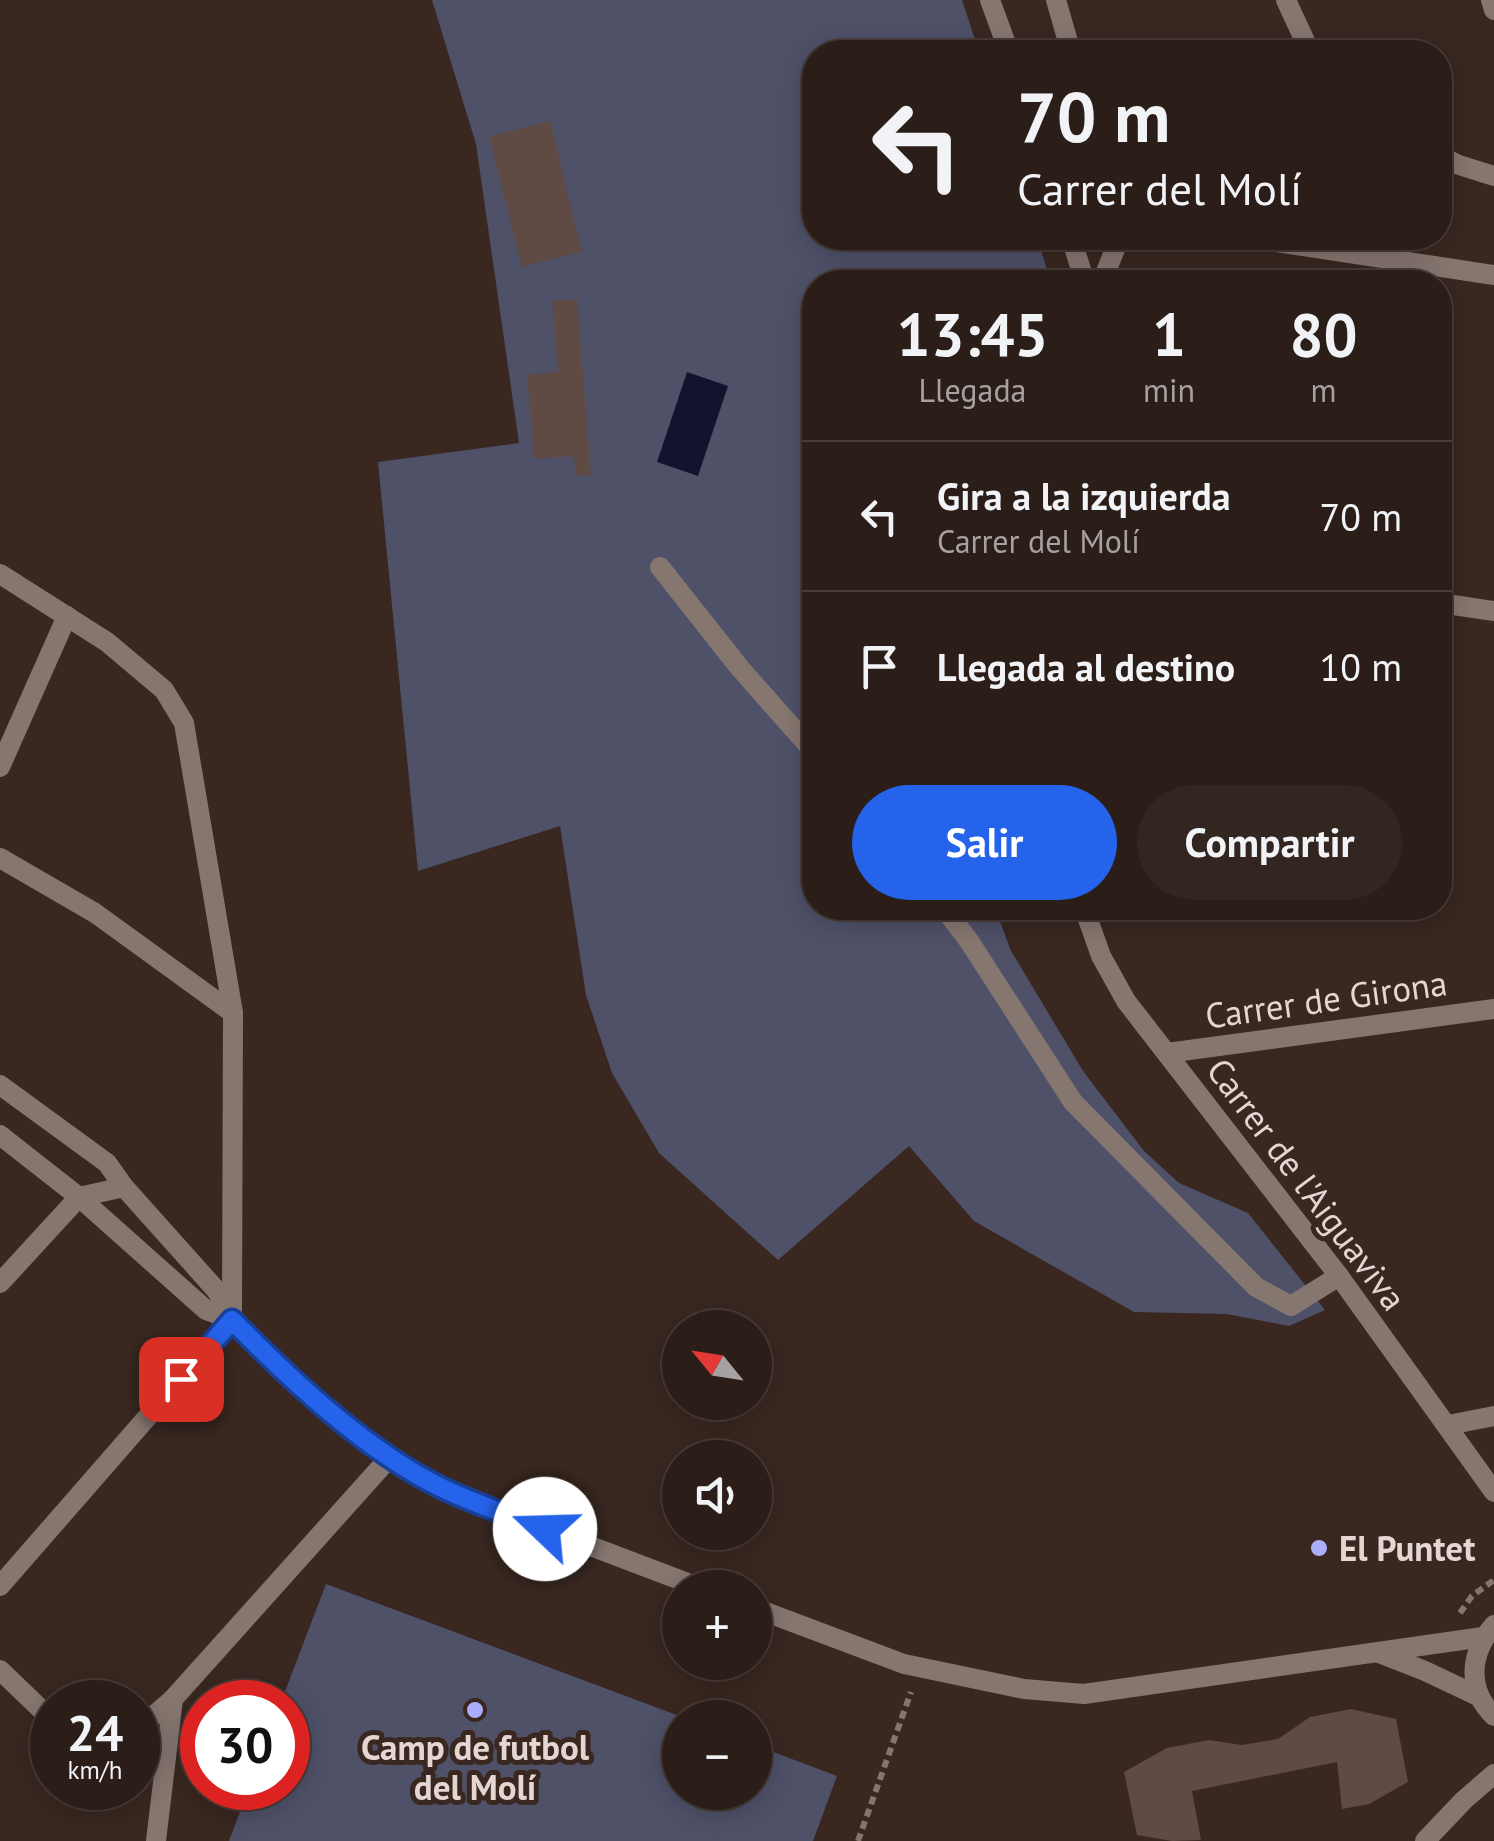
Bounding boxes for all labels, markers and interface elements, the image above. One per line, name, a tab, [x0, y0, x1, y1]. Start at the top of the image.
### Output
text: 70 m	[1017, 71, 1170, 161]
icon: left	[852, 80, 982, 210]
text: Carrer del Molí	[1017, 159, 1302, 217]
text: 13:45	[896, 295, 1049, 373]
text: 1	[1152, 295, 1186, 373]
text: 80	[1290, 295, 1358, 373]
text: Llegada	[919, 369, 1026, 411]
text: min	[1143, 369, 1195, 411]
text: m	[1311, 369, 1337, 411]
text: Gira a la izquierda	[937, 471, 1231, 520]
icon: left	[852, 489, 907, 544]
text: 70 m	[1320, 492, 1402, 541]
text: Carrer del Molí	[937, 520, 1140, 562]
icon: arrive	[852, 639, 907, 694]
text: Llegada al destino	[937, 642, 1235, 691]
text: 10 m	[1320, 642, 1402, 691]
button: Salir	[852, 785, 1117, 900]
button: Compartir	[1137, 785, 1402, 900]
street label: Carrer de Girona	[1202, 959, 1450, 1039]
street label: Carrer de l'Aiguaviva	[1197, 1049, 1417, 1319]
north arrow	[662, 1310, 772, 1420]
map controls	[662, 1310, 772, 1810]
pin	[139, 1337, 224, 1422]
icon: arrive	[154, 1352, 209, 1407]
button: sound	[662, 1440, 772, 1550]
position arrow	[493, 1477, 597, 1581]
place label: El Puntet	[1339, 1525, 1476, 1571]
marker: El Puntet	[1308, 1537, 1330, 1559]
button: +	[662, 1570, 772, 1680]
speed limit sign: 30	[180, 1680, 310, 1810]
marker: Camp de futbol del Molí	[464, 1699, 486, 1721]
text: 24	[67, 1700, 123, 1765]
button: −	[662, 1700, 772, 1810]
place label: Camp de futbol del Molí	[361, 1724, 590, 1810]
text: km/h	[68, 1754, 122, 1786]

